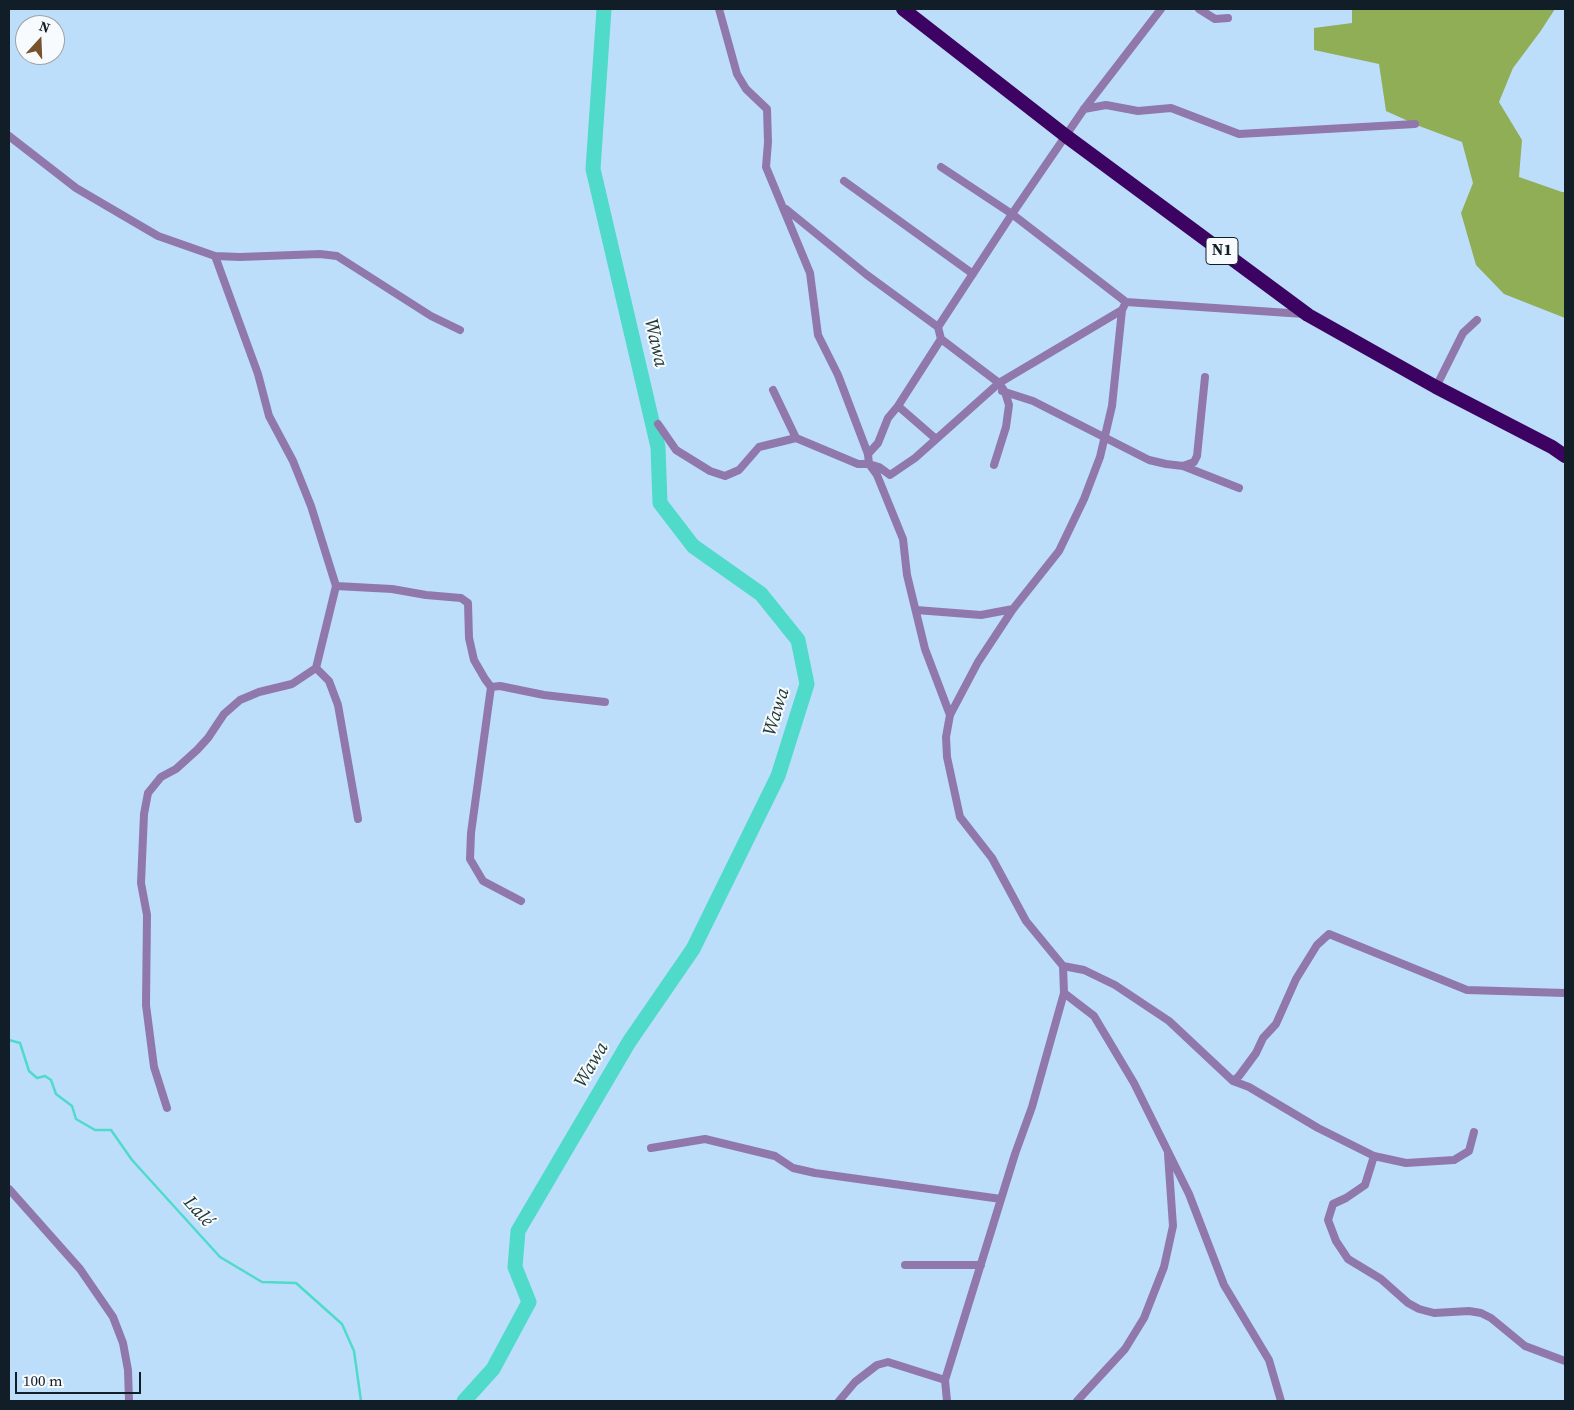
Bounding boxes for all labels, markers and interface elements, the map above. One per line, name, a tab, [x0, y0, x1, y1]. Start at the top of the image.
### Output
north arrow	[15, 15, 65, 65]
text: N	[37, 16, 53, 38]
road number: N1	[1206, 238, 1238, 264]
water label: Wawa	[638, 317, 672, 369]
water label: Wawa	[759, 685, 795, 739]
water label: Wawa	[570, 1038, 614, 1092]
water label: Lalé	[178, 1192, 218, 1232]
scale bar	[18, 1362, 144, 1394]
text: 100 m	[23, 1370, 63, 1391]

